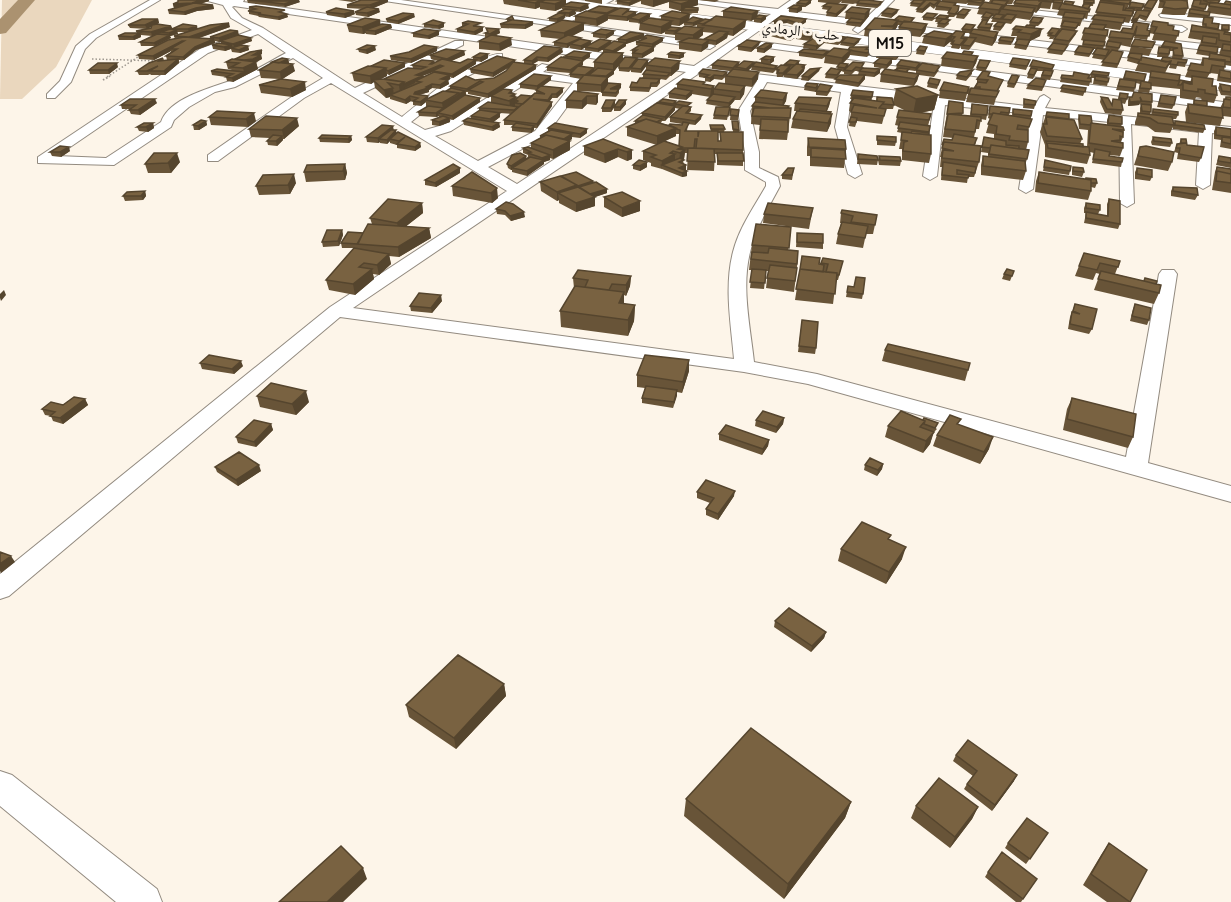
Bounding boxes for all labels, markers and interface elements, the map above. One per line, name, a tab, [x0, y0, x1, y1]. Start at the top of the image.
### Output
street label: حلب - الرمادي	[761, 16, 842, 48]
road number: M15	[869, 30, 911, 56]

